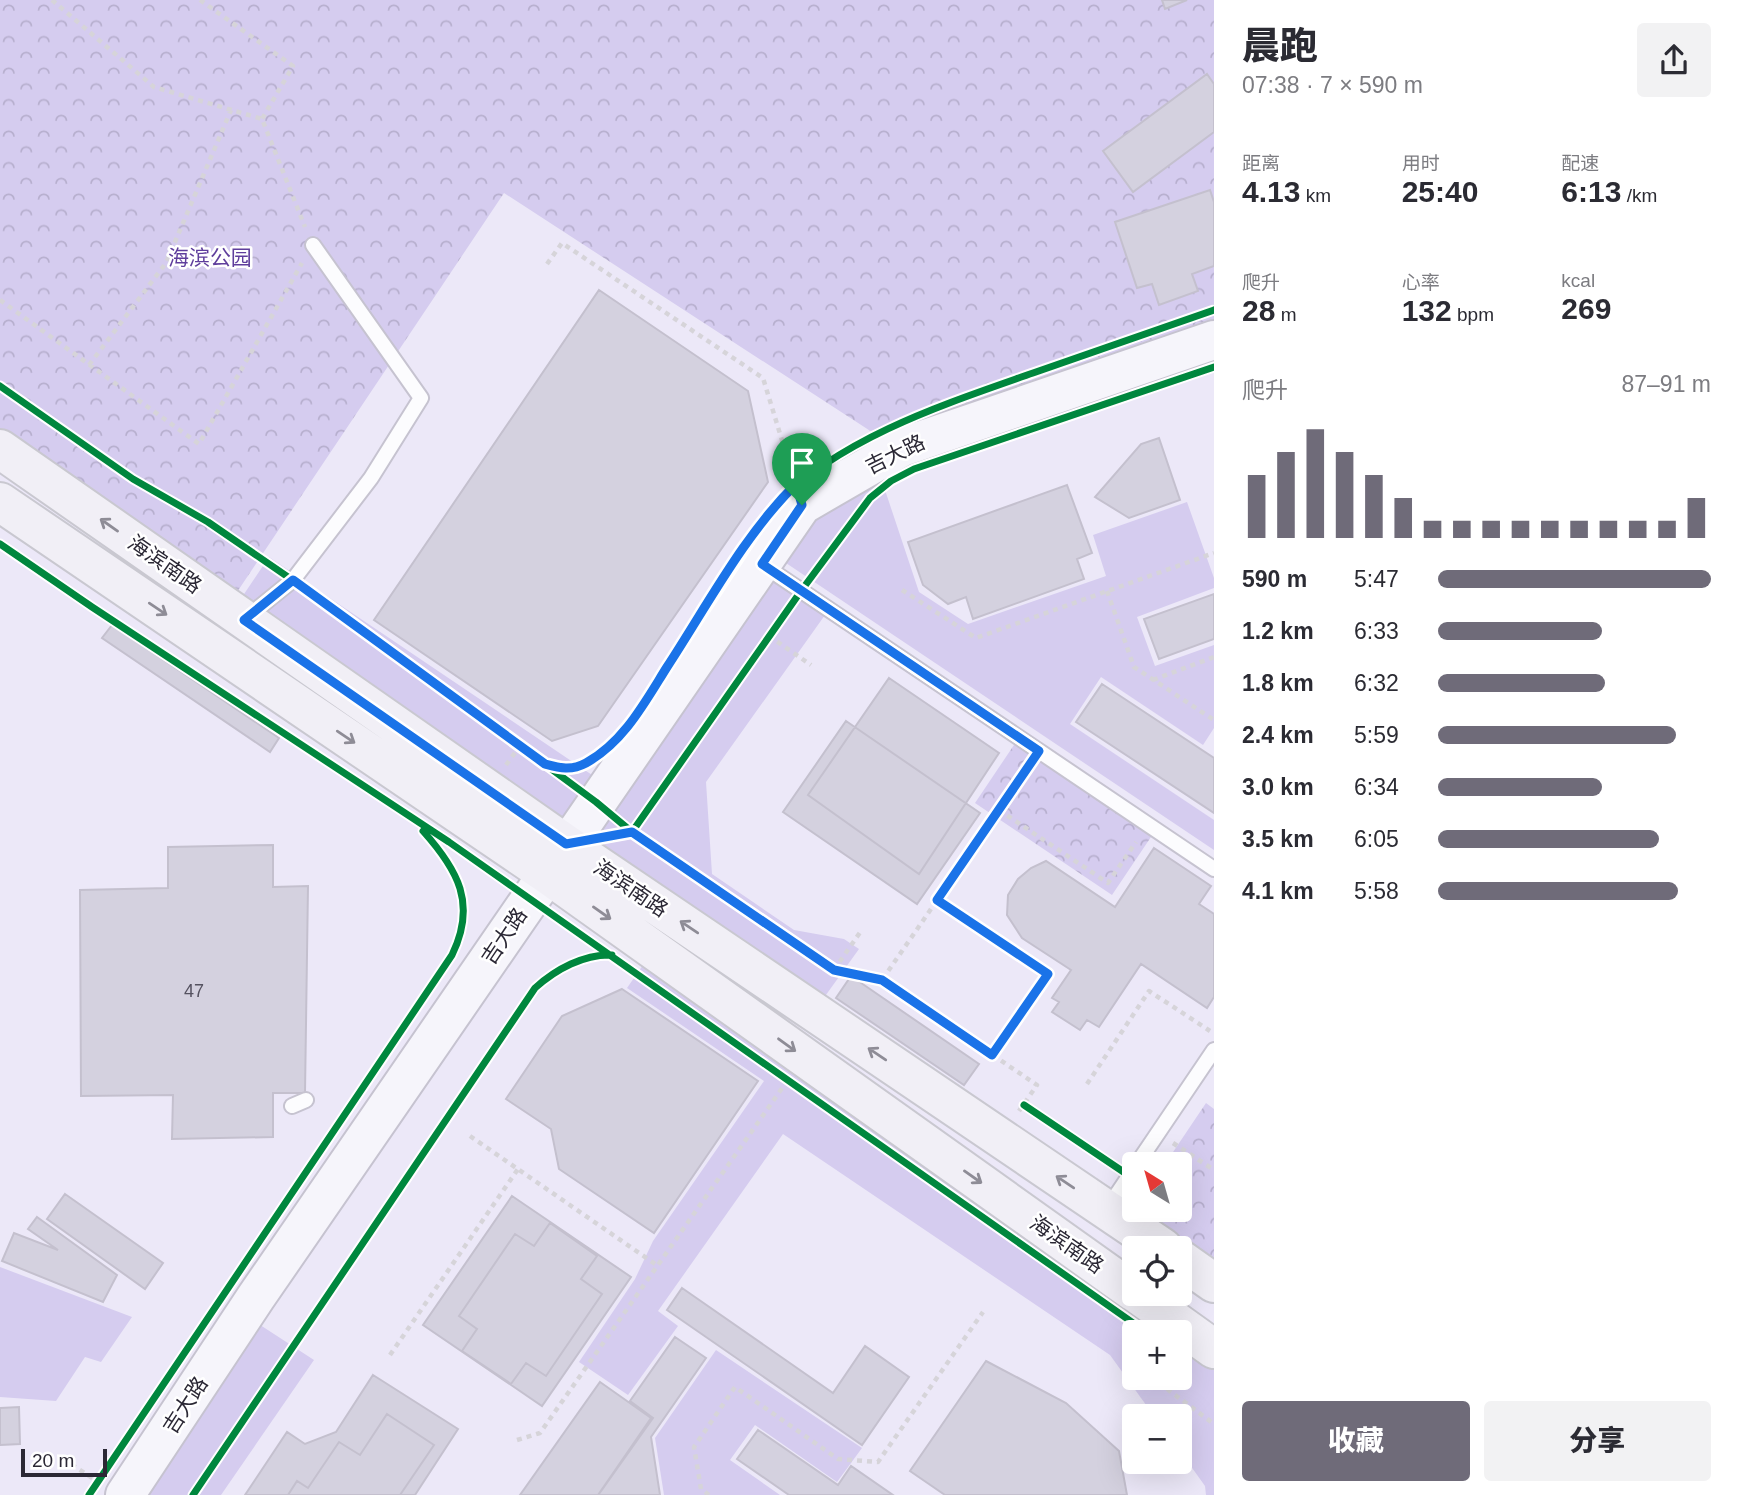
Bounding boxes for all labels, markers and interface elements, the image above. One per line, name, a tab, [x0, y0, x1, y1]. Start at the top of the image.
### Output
button: share	[1637, 23, 1711, 97]
text: 晨跑	[1242, 25, 1318, 67]
text: 07:38 · 7 × 590 m	[1242, 72, 1423, 98]
text: 距离	[1242, 153, 1280, 174]
text: 用时	[1402, 153, 1440, 174]
text: 配速	[1561, 153, 1599, 174]
text: 4.13	[1242, 175, 1300, 208]
text: 25:40	[1402, 175, 1478, 208]
text: 6:13	[1561, 175, 1621, 208]
text: km	[1300, 185, 1331, 206]
text: /km	[1621, 185, 1657, 206]
park label: 海滨公园	[168, 246, 252, 269]
text: kcal	[1561, 270, 1595, 291]
text: 爬升	[1242, 272, 1280, 293]
text: 心率	[1402, 272, 1440, 293]
text: 269	[1561, 292, 1611, 325]
text: 28	[1242, 294, 1275, 327]
text: 132	[1402, 294, 1452, 327]
text: m	[1275, 304, 1296, 325]
text: bpm	[1452, 304, 1494, 325]
text: 87–91 m	[1621, 371, 1711, 397]
text: 爬升	[1242, 377, 1288, 403]
street label: 吉大路	[862, 430, 928, 478]
pin	[772, 433, 832, 505]
icon: arrive	[783, 444, 821, 482]
one-way arrow	[99, 518, 119, 532]
street label: 海滨南路	[124, 530, 206, 598]
text: 590 m	[1242, 566, 1307, 592]
text: 5:47	[1354, 566, 1399, 592]
one-way arrow	[148, 602, 167, 616]
text: 1.2 km	[1242, 618, 1314, 644]
text: 6:33	[1354, 618, 1399, 644]
text: 1.8 km	[1242, 670, 1314, 696]
text: 6:32	[1354, 670, 1399, 696]
text: 2.4 km	[1242, 722, 1314, 748]
text: 5:59	[1354, 722, 1399, 748]
one-way arrow	[336, 730, 355, 744]
text: 3.0 km	[1242, 774, 1314, 800]
text: 6:34	[1354, 774, 1399, 800]
text: 3.5 km	[1242, 826, 1314, 852]
text: 6:05	[1354, 826, 1399, 852]
street label: 海滨南路	[590, 855, 672, 921]
text: 4.1 km	[1242, 878, 1314, 904]
text: 5:58	[1354, 878, 1399, 904]
street label: 吉大路	[477, 903, 531, 969]
one-way arrow	[592, 906, 611, 920]
one-way arrow	[680, 920, 699, 934]
house number: 47	[184, 981, 204, 1001]
one-way arrow	[778, 1037, 797, 1052]
one-way arrow	[868, 1047, 887, 1062]
north arrow	[1122, 1152, 1192, 1222]
map controls	[1122, 1152, 1192, 1474]
one-way arrow	[963, 1170, 982, 1184]
one-way arrow	[1056, 1175, 1076, 1189]
street label: 海滨南路	[1026, 1210, 1108, 1278]
button: locate	[1122, 1236, 1192, 1306]
button: +	[1122, 1320, 1192, 1390]
street label: 吉大路	[158, 1372, 212, 1438]
button: 收藏	[1242, 1401, 1470, 1481]
button: 分享	[1484, 1401, 1711, 1481]
button: −	[1122, 1404, 1192, 1474]
scale bar	[21, 1446, 107, 1478]
text: 20 m	[32, 1450, 74, 1471]

